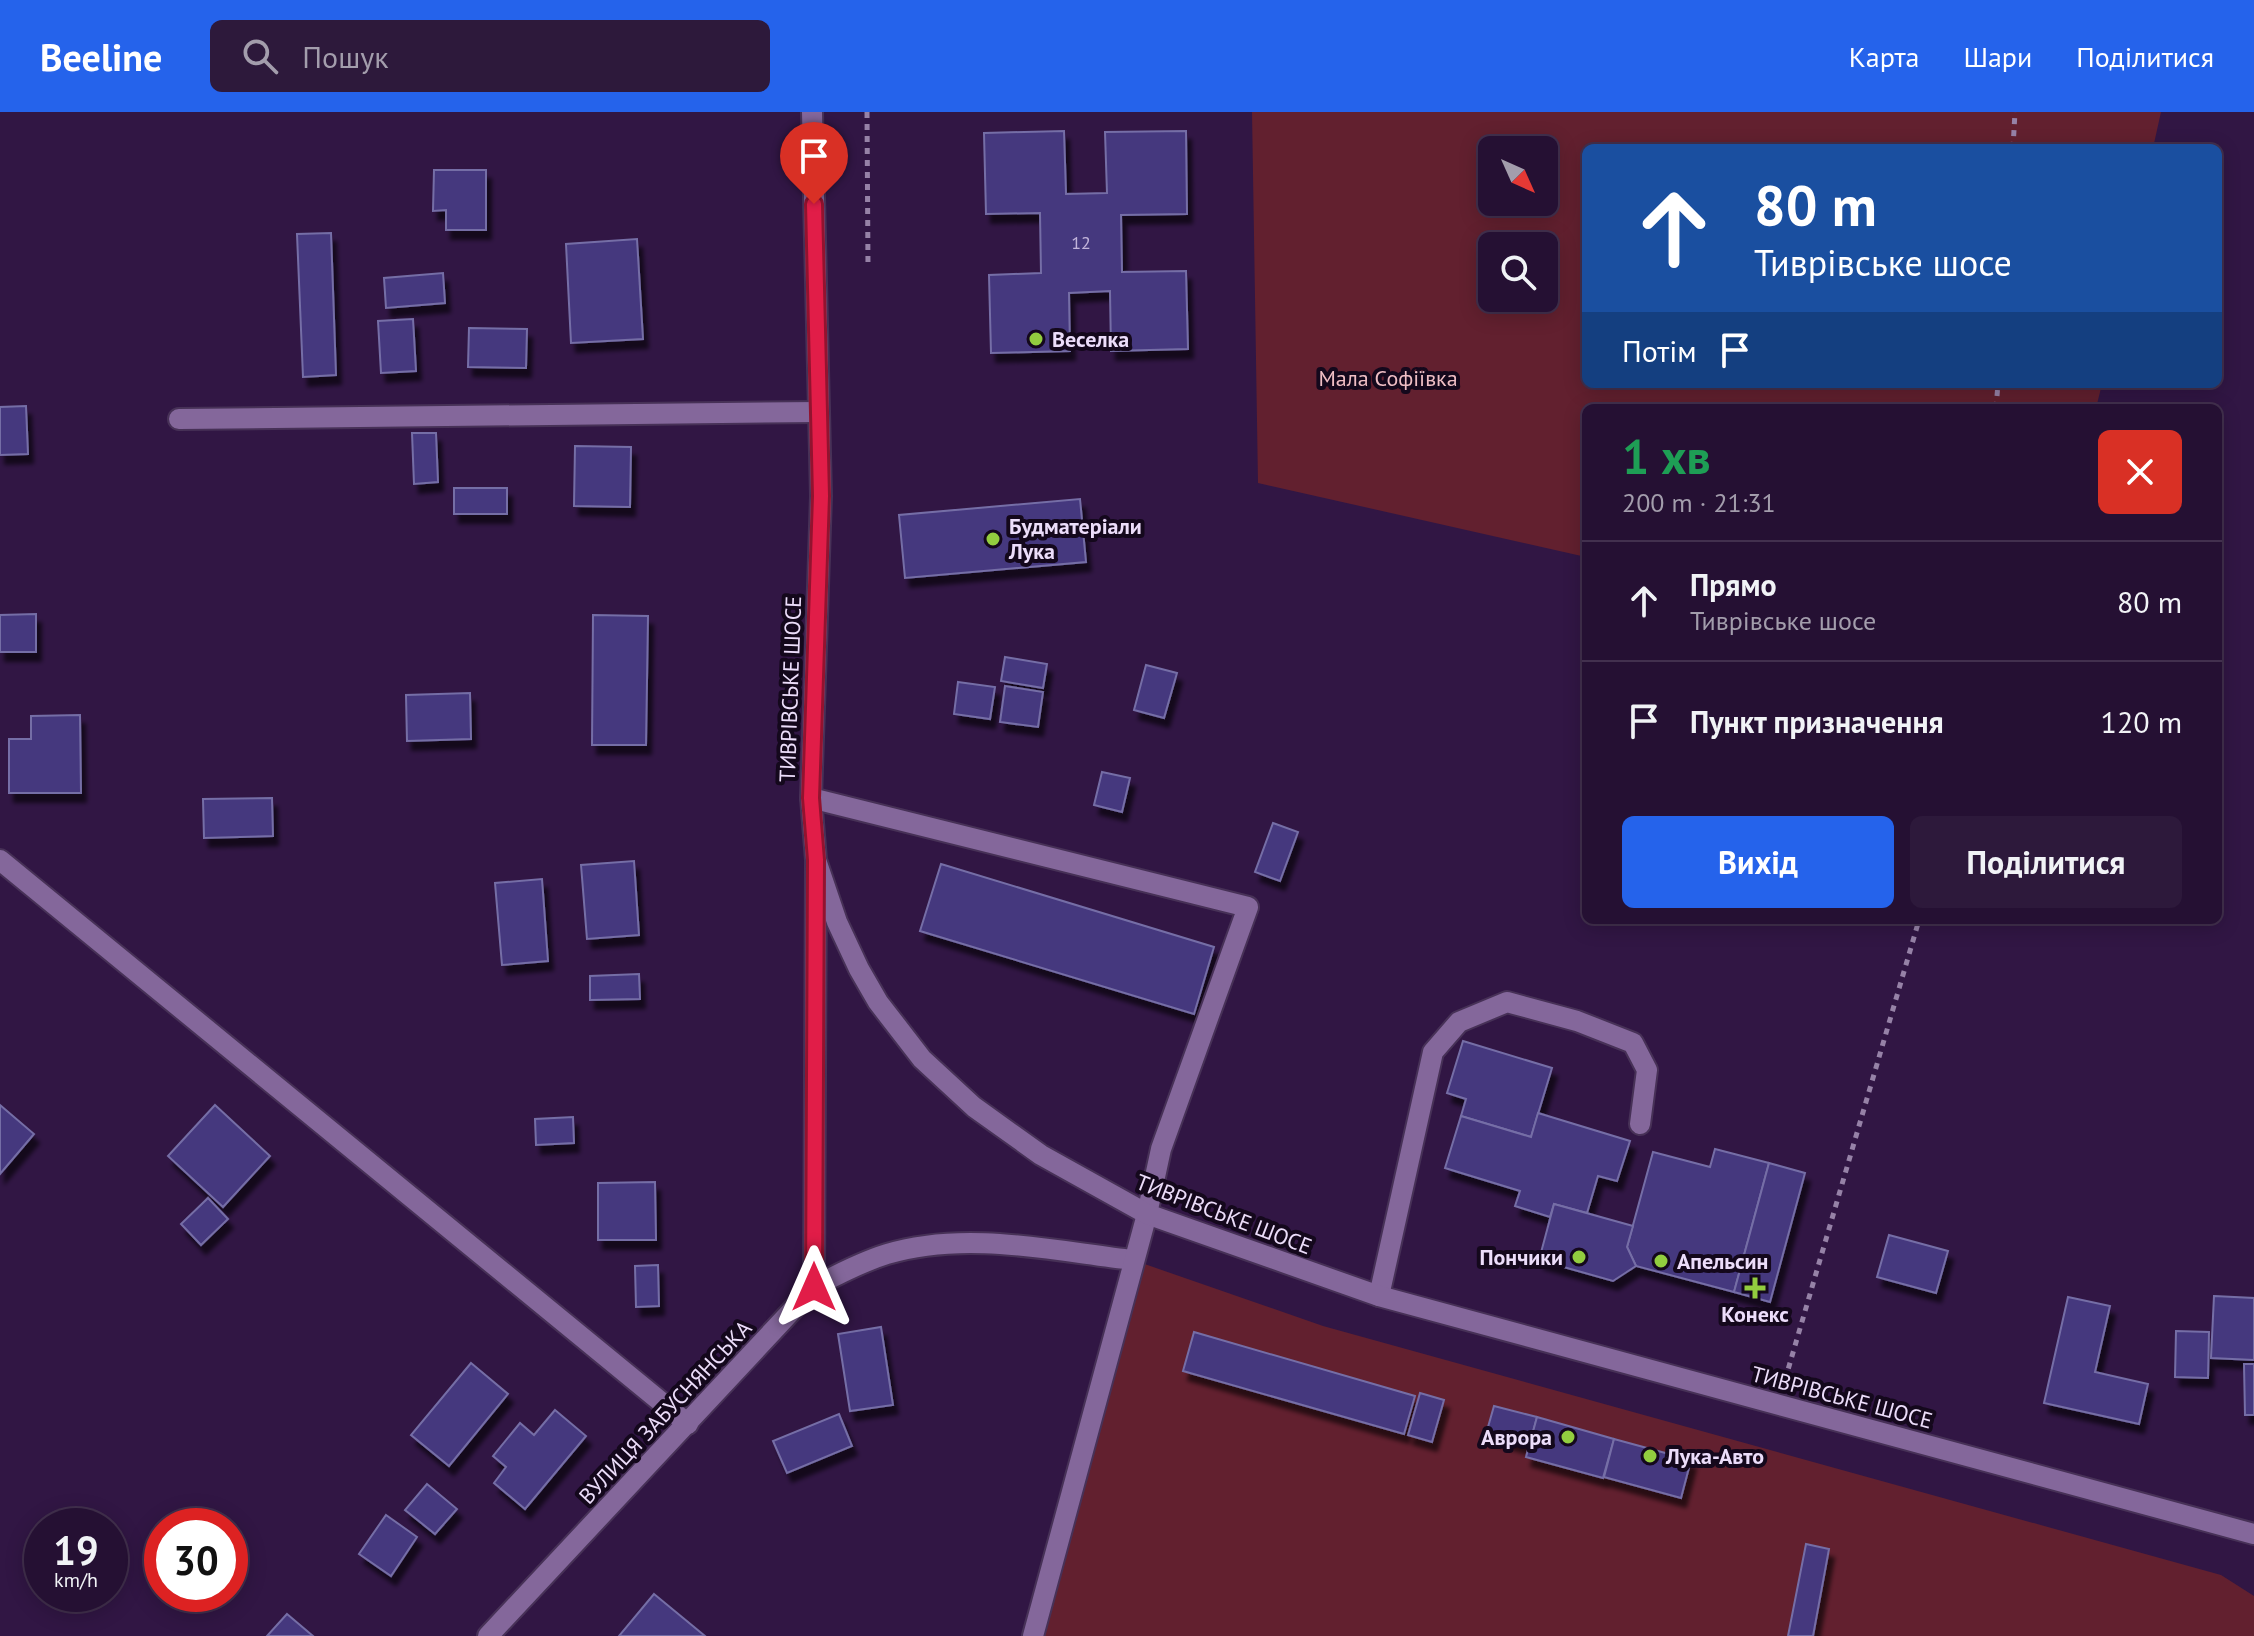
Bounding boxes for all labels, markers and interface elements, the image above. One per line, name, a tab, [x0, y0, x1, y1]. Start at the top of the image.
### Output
search box	[210, 20, 770, 92]
text: Beeline	[40, 32, 162, 81]
icon: search	[238, 34, 282, 78]
text: Пошук	[302, 37, 389, 76]
text: Карта	[1849, 38, 1919, 75]
text: Шари	[1963, 38, 2032, 75]
text: Поділитися	[2076, 38, 2214, 75]
pin	[780, 122, 848, 204]
icon: arrive	[792, 134, 836, 178]
north arrow	[1478, 136, 1558, 216]
map controls	[1478, 136, 1558, 312]
text: 80 m	[1754, 169, 1877, 241]
icon: ahead	[1622, 176, 1726, 280]
house number: 12	[1071, 231, 1091, 254]
button: search	[1478, 232, 1558, 312]
text: Тиврівське шосе	[1754, 239, 2012, 286]
place label: Веселка	[1052, 325, 1129, 353]
icon: arrive	[1713, 328, 1757, 372]
marker: Веселка	[1027, 330, 1045, 348]
text: Потім	[1622, 331, 1697, 370]
park label: Мала Софіївка	[1318, 364, 1458, 392]
text: 1 хв	[1622, 425, 1711, 487]
button: close	[2098, 430, 2182, 514]
text: 200 m · 21:31	[1622, 486, 1776, 519]
place label: Будматеріали Лука	[1008, 512, 1142, 565]
marker: Будматеріали Лука	[984, 530, 1002, 548]
text: Прямо	[1690, 565, 1777, 604]
icon: ahead	[1622, 579, 1666, 623]
text: 80 m	[2117, 582, 2182, 621]
street label: ТИВРІВСЬКЕ ШОСЕ	[773, 595, 807, 783]
text: Тиврівське шосе	[1690, 604, 1876, 637]
icon: arrive	[1622, 699, 1666, 743]
text: Пункт призначення	[1690, 702, 1944, 741]
text: 120 m	[2101, 702, 2182, 741]
button: Вихід	[1622, 816, 1894, 908]
button: Поділитися	[1910, 816, 2182, 908]
street label: ТИВРІВСЬКЕ ШОСЕ	[1132, 1168, 1316, 1260]
place label: Пончики	[1479, 1243, 1563, 1271]
position arrow	[772, 1245, 856, 1329]
place label: Апельсин	[1677, 1247, 1768, 1275]
marker: Пончики	[1570, 1248, 1588, 1266]
marker: Апельсин	[1652, 1252, 1670, 1270]
marker: Конекс	[1746, 1279, 1764, 1297]
place label: Конекс	[1721, 1300, 1789, 1328]
street label: ВУЛИЦЯ ЗАБУСНЯНСЬКА	[573, 1314, 757, 1510]
street label: ТИВРІВСЬКЕ ШОСЕ	[1748, 1359, 1936, 1435]
place label: Аврора	[1481, 1423, 1552, 1451]
marker: Аврора	[1559, 1428, 1577, 1446]
place label: Лука-Авто	[1665, 1442, 1764, 1470]
marker: Лука-Авто	[1641, 1447, 1659, 1465]
speed limit sign: 30	[144, 1508, 248, 1612]
text: 19	[53, 1524, 99, 1576]
text: km/h	[54, 1567, 98, 1593]

